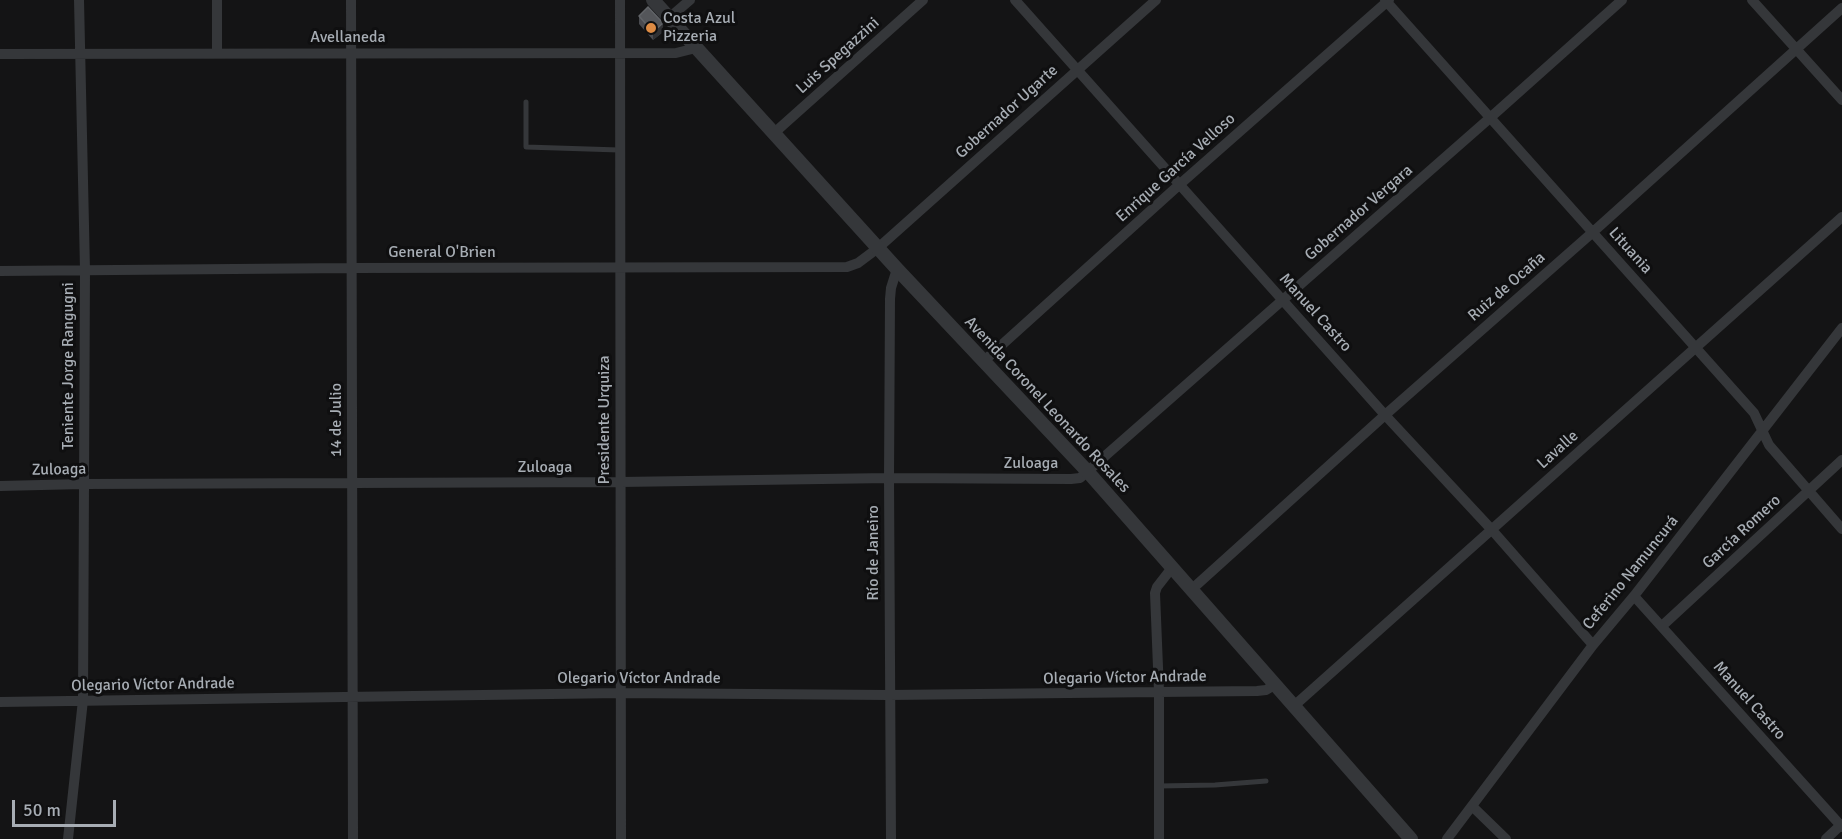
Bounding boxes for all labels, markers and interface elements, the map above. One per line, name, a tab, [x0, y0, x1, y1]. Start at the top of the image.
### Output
place label: Costa Azul Pizzeria	[663, 9, 735, 47]
street label: Luis Spegazzini	[793, 14, 883, 98]
marker: Costa Azul Pizzeria	[644, 21, 658, 35]
street label: Avellaneda	[310, 28, 386, 48]
street label: Gobernador Ugarte	[952, 61, 1062, 163]
street label: Enrique García Velloso	[1112, 109, 1240, 227]
street label: Gobernador Vergara	[1301, 161, 1417, 265]
street label: Lituania	[1604, 224, 1656, 278]
street label: General O'Brien	[388, 243, 496, 263]
street label: Ruiz de Ocaña	[1464, 248, 1550, 326]
street label: Manuel Castro	[1275, 270, 1355, 356]
street label: Teniente Jorge Rangugni	[59, 282, 79, 450]
street label: Avenida Coronel Leonardo Rosales	[960, 313, 1134, 497]
street label: Presidente Urquiza	[595, 355, 615, 485]
street label: 14 de Julio	[327, 383, 347, 457]
street label: Lavalle	[1534, 427, 1582, 473]
street label: Zuloaga	[1004, 454, 1058, 474]
street label: Zuloaga	[518, 458, 572, 478]
street label: Zuloaga	[31, 460, 87, 480]
street label: García Romero	[1699, 491, 1785, 573]
street label: Río de Janeiro	[864, 505, 884, 601]
street label: Ceferino Namuncurá	[1579, 512, 1683, 634]
street label: Manuel Castro	[1709, 658, 1789, 744]
street label: Olegario Víctor Andrade	[1043, 667, 1207, 689]
street label: Olegario Víctor Andrade	[557, 669, 721, 689]
street label: Olegario Víctor Andrade	[71, 674, 235, 696]
scale bar	[15, 788, 118, 826]
text: 50 m	[23, 799, 61, 821]

